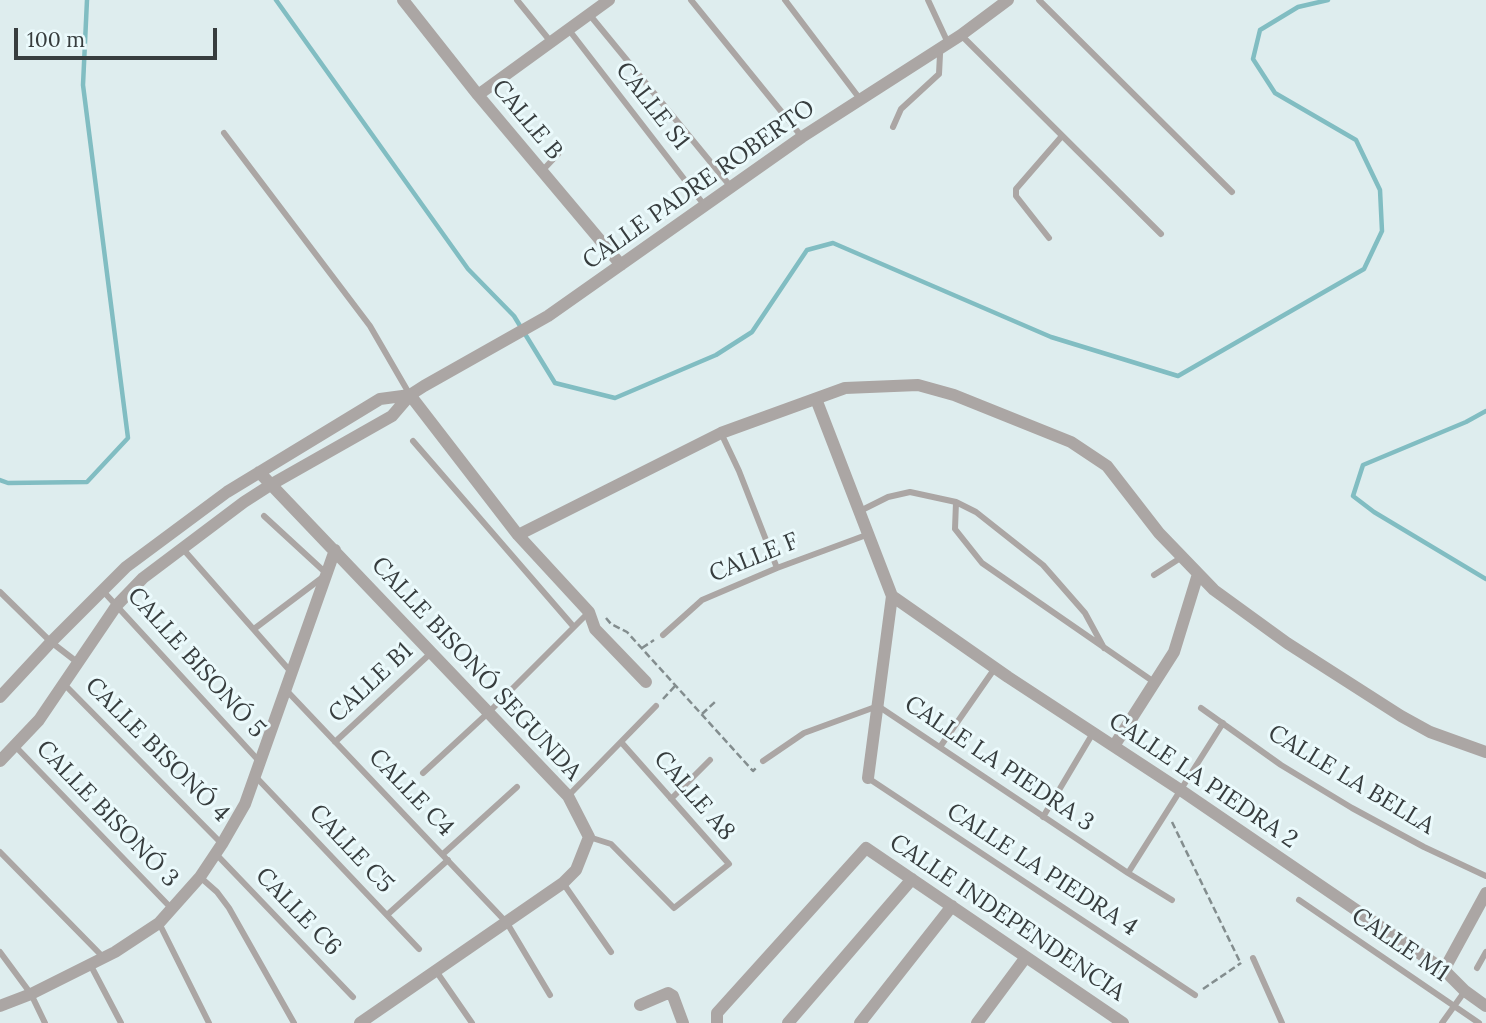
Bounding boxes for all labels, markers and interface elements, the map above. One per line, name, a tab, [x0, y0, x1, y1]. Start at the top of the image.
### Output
scale bar	[18, 14, 220, 58]
text: 100 m	[27, 26, 85, 53]
street label: CALLE S1	[609, 57, 695, 155]
street label: CALLE B	[485, 74, 569, 166]
street label: CALLE PADRE ROBERTO	[578, 94, 820, 276]
street label: CALLE F	[705, 527, 803, 589]
street label: CALLE BISONÓ SEGUNDA	[365, 551, 587, 787]
street label: CALLE BISONÓ 5	[121, 582, 271, 744]
street label: CALLE B1	[323, 637, 419, 729]
street label: CALLE BISONÓ 4	[79, 672, 235, 828]
street label: CALLE LA PIEDRA 3	[899, 690, 1099, 838]
street label: CALLE LA PIEDRA 2	[1103, 707, 1303, 855]
street label: CALLE LA BELLA	[1263, 719, 1439, 841]
street label: CALLE BISONÓ 3	[30, 735, 184, 893]
street label: CALLE C4	[362, 743, 460, 843]
street label: CALLE A8	[647, 745, 741, 847]
street label: CALLE LA PIEDRA 4	[941, 798, 1143, 942]
street label: CALLE C5	[303, 799, 399, 899]
street label: CALLE INDEPENDENCIA	[884, 828, 1130, 1008]
street label: CALLE C6	[249, 862, 347, 962]
street label: CALLE M1	[1346, 902, 1454, 988]

